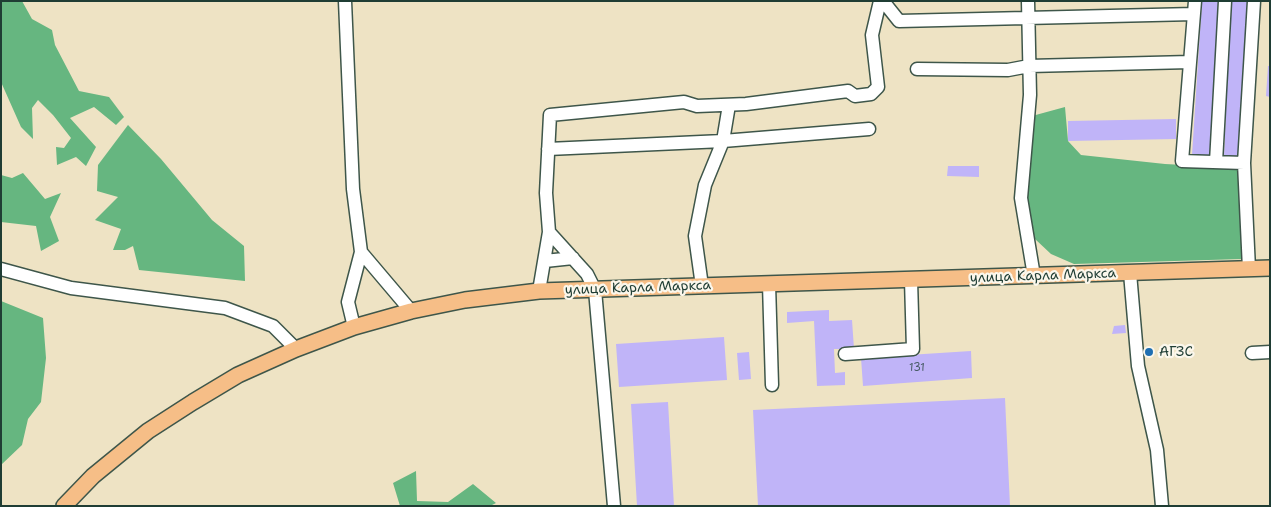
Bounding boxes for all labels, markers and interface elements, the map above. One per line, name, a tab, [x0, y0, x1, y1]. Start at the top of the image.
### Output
street label: улица Карла Маркса	[970, 265, 1116, 287]
street label: улица Карла Маркса	[565, 277, 711, 299]
place label: АГЗС	[1159, 344, 1193, 360]
marker: АГЗС	[1143, 346, 1155, 358]
house number: 131	[909, 361, 925, 375]

